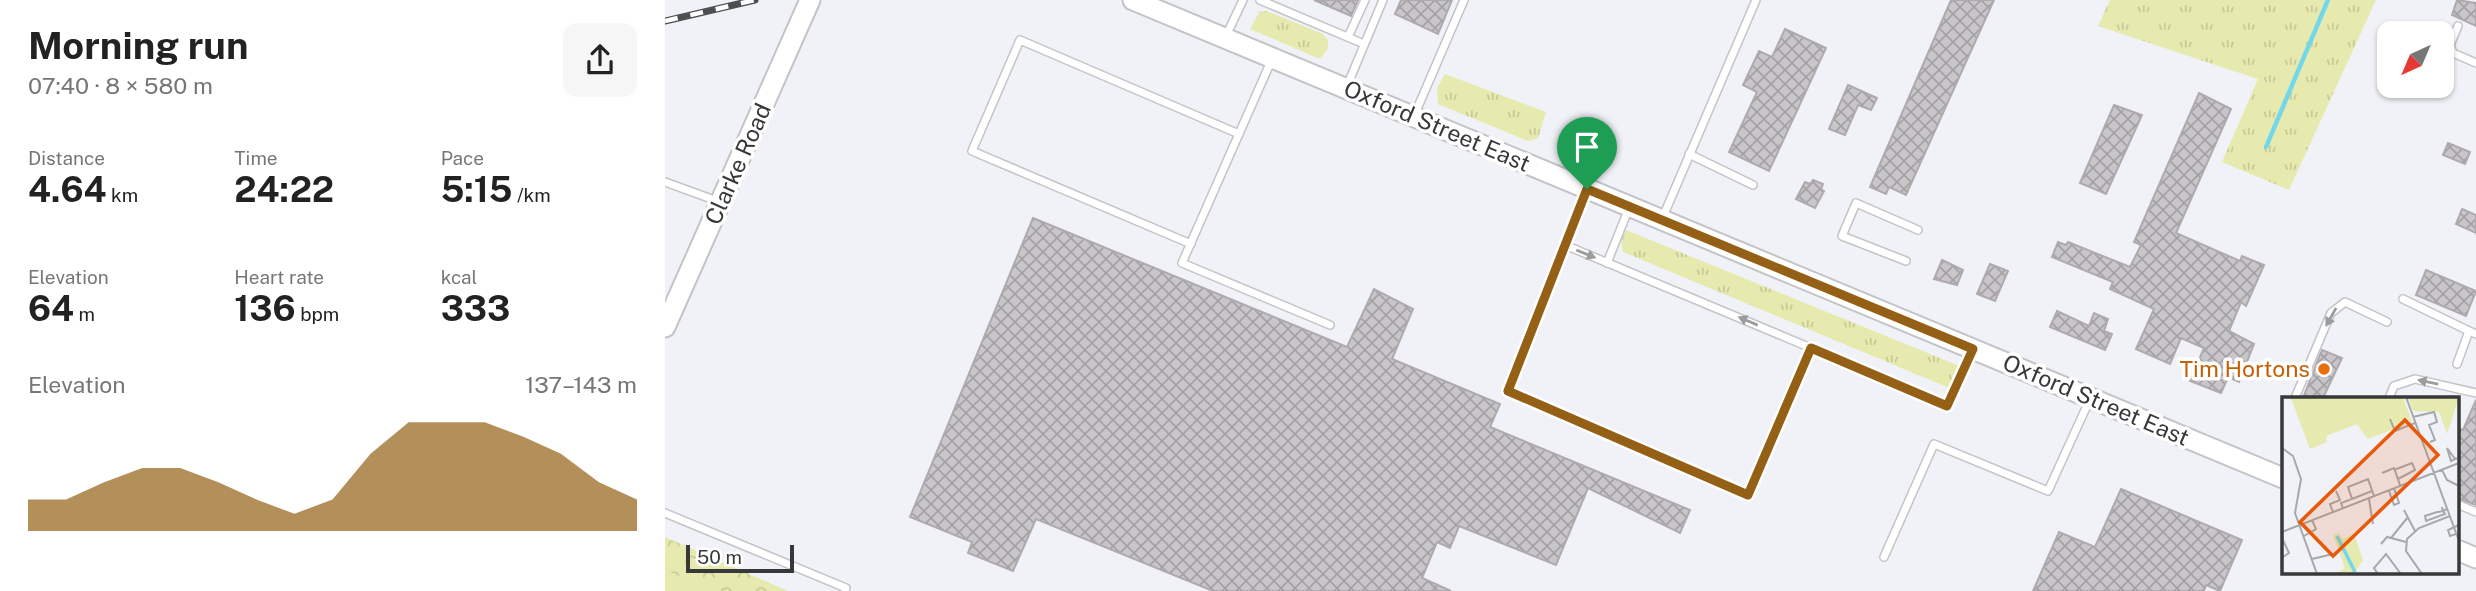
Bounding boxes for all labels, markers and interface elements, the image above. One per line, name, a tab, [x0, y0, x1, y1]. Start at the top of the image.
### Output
north arrow	[2377, 21, 2453, 98]
map controls	[2377, 21, 2454, 98]
text: Morning run	[28, 23, 249, 68]
button: share	[563, 23, 637, 97]
text: 07:40 · 8 × 580 m	[28, 72, 213, 99]
street label: Oxford Street East	[1340, 74, 1534, 177]
street label: Clarke Road	[699, 99, 776, 229]
pin	[1557, 117, 1617, 189]
icon: arrive	[1568, 128, 1606, 166]
text: Distance	[28, 147, 105, 169]
text: Time	[234, 147, 278, 169]
text: Pace	[441, 147, 484, 169]
text: 4.64	[28, 169, 106, 210]
text: 24:22	[234, 169, 334, 210]
text: 5:15	[441, 169, 512, 210]
text: km	[106, 184, 138, 206]
text: /km	[512, 184, 551, 206]
one-way arrow	[1576, 248, 1596, 260]
text: Elevation	[28, 266, 109, 288]
text: Heart rate	[234, 266, 324, 288]
text: kcal	[441, 266, 477, 288]
text: 64	[28, 288, 74, 329]
text: 136	[234, 288, 296, 329]
text: 333	[441, 288, 510, 329]
text: m	[74, 303, 95, 325]
text: bpm	[296, 303, 339, 325]
one-way arrow	[2325, 308, 2337, 327]
one-way arrow	[1738, 316, 1759, 327]
street label: Oxford Street East	[1999, 348, 2193, 451]
place label: Tim Hortons	[2179, 355, 2310, 382]
marker: Tim Hortons	[2316, 361, 2332, 377]
text: Elevation	[28, 371, 126, 398]
text: 137–143 m	[525, 371, 637, 398]
one-way arrow	[2417, 377, 2439, 388]
inset map	[2282, 397, 2459, 574]
scale bar	[686, 542, 795, 574]
text: 50 m	[697, 546, 742, 568]

